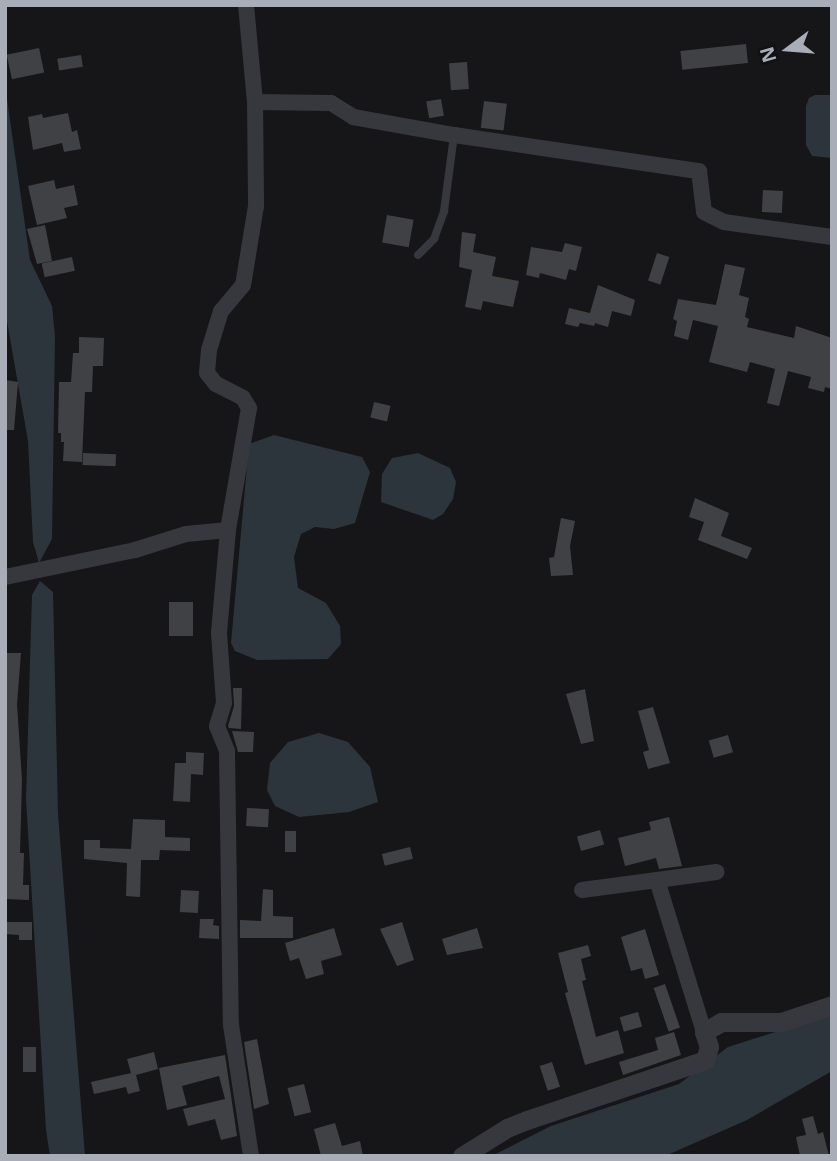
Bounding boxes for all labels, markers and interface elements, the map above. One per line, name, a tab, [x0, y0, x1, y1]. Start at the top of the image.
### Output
north arrow	[753, 14, 823, 84]
text: N	[753, 44, 782, 66]

